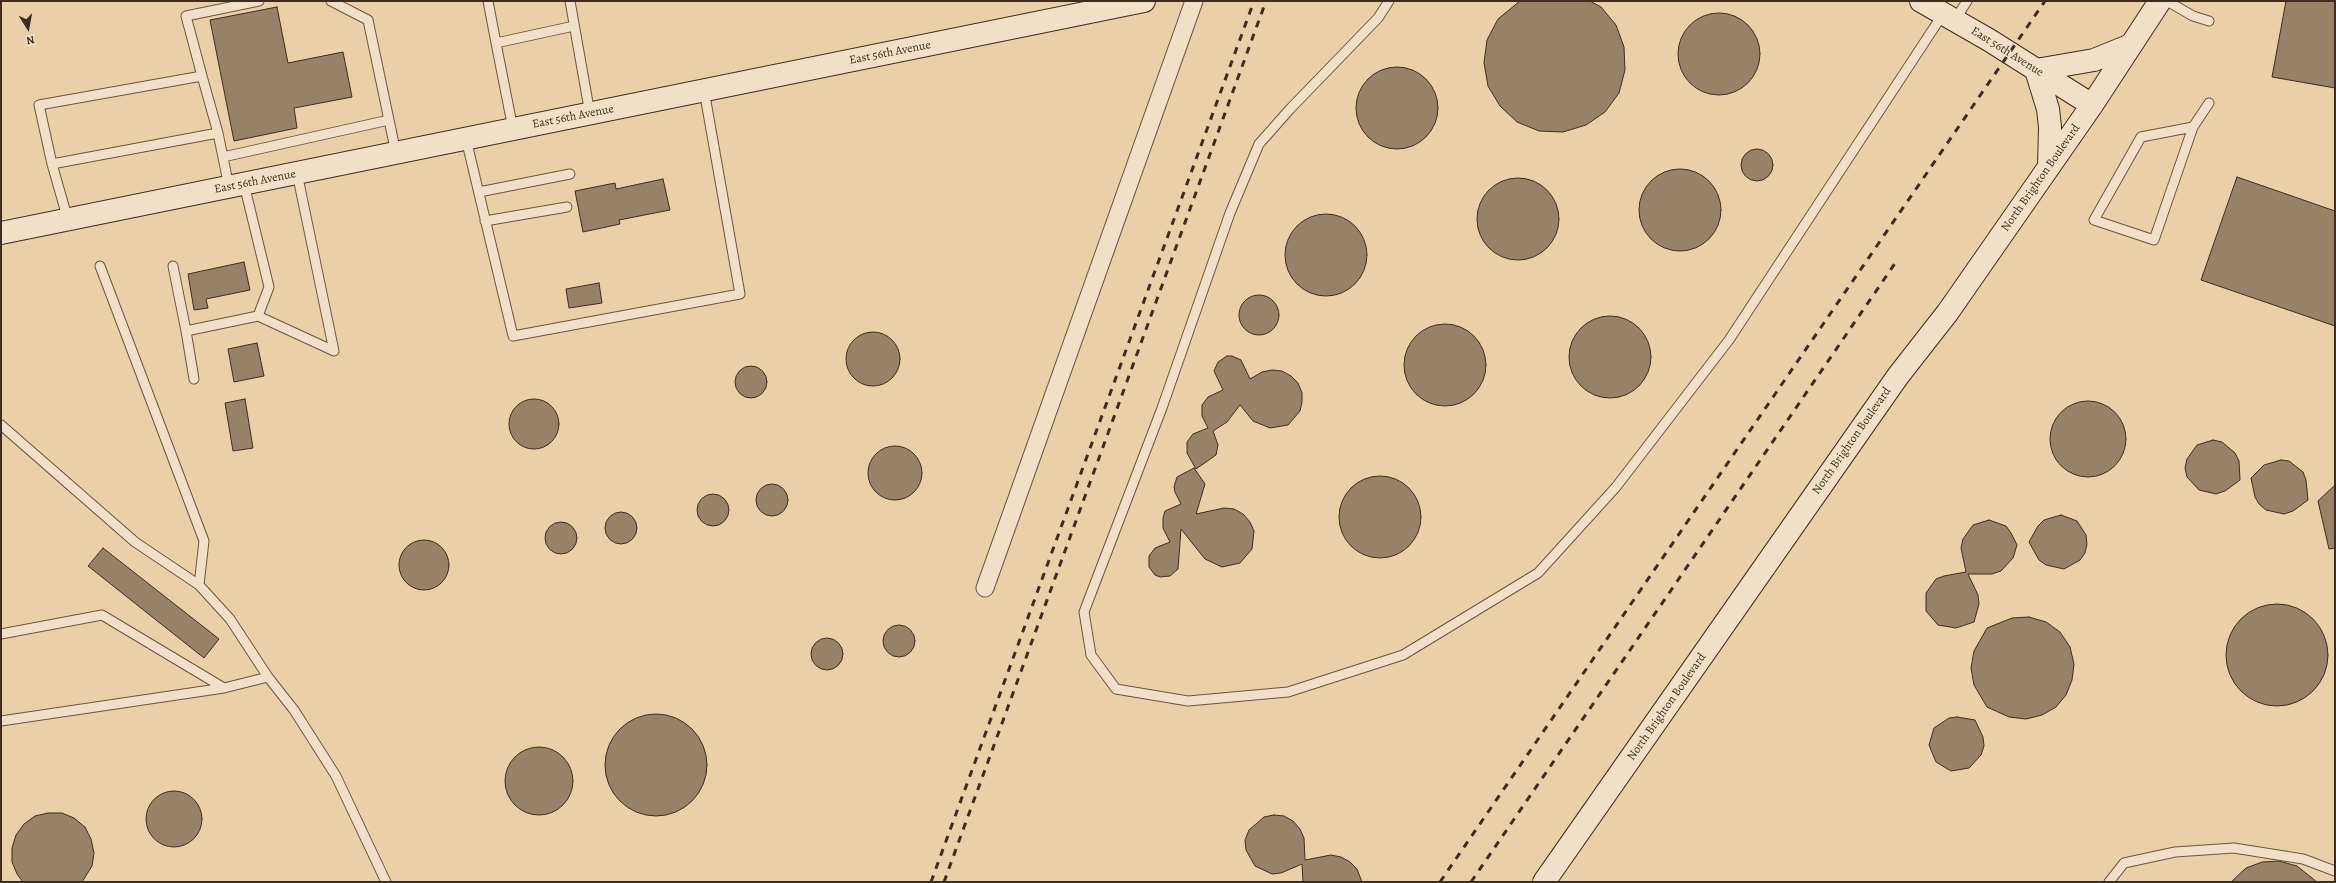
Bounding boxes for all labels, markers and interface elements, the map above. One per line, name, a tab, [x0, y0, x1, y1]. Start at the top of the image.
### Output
north arrow	[8, 8, 48, 48]
street label: East 56th Avenue	[1968, 24, 2046, 80]
text: N	[25, 32, 36, 48]
street label: East 56th Avenue	[848, 38, 932, 68]
street label: East 56th Avenue	[531, 102, 615, 132]
street label: North Brighton Boulevard	[1999, 122, 2083, 234]
street label: East 56th Avenue	[213, 167, 297, 197]
street label: North Brighton Boulevard	[1810, 385, 1894, 497]
street label: North Brighton Boulevard	[1625, 651, 1709, 763]

